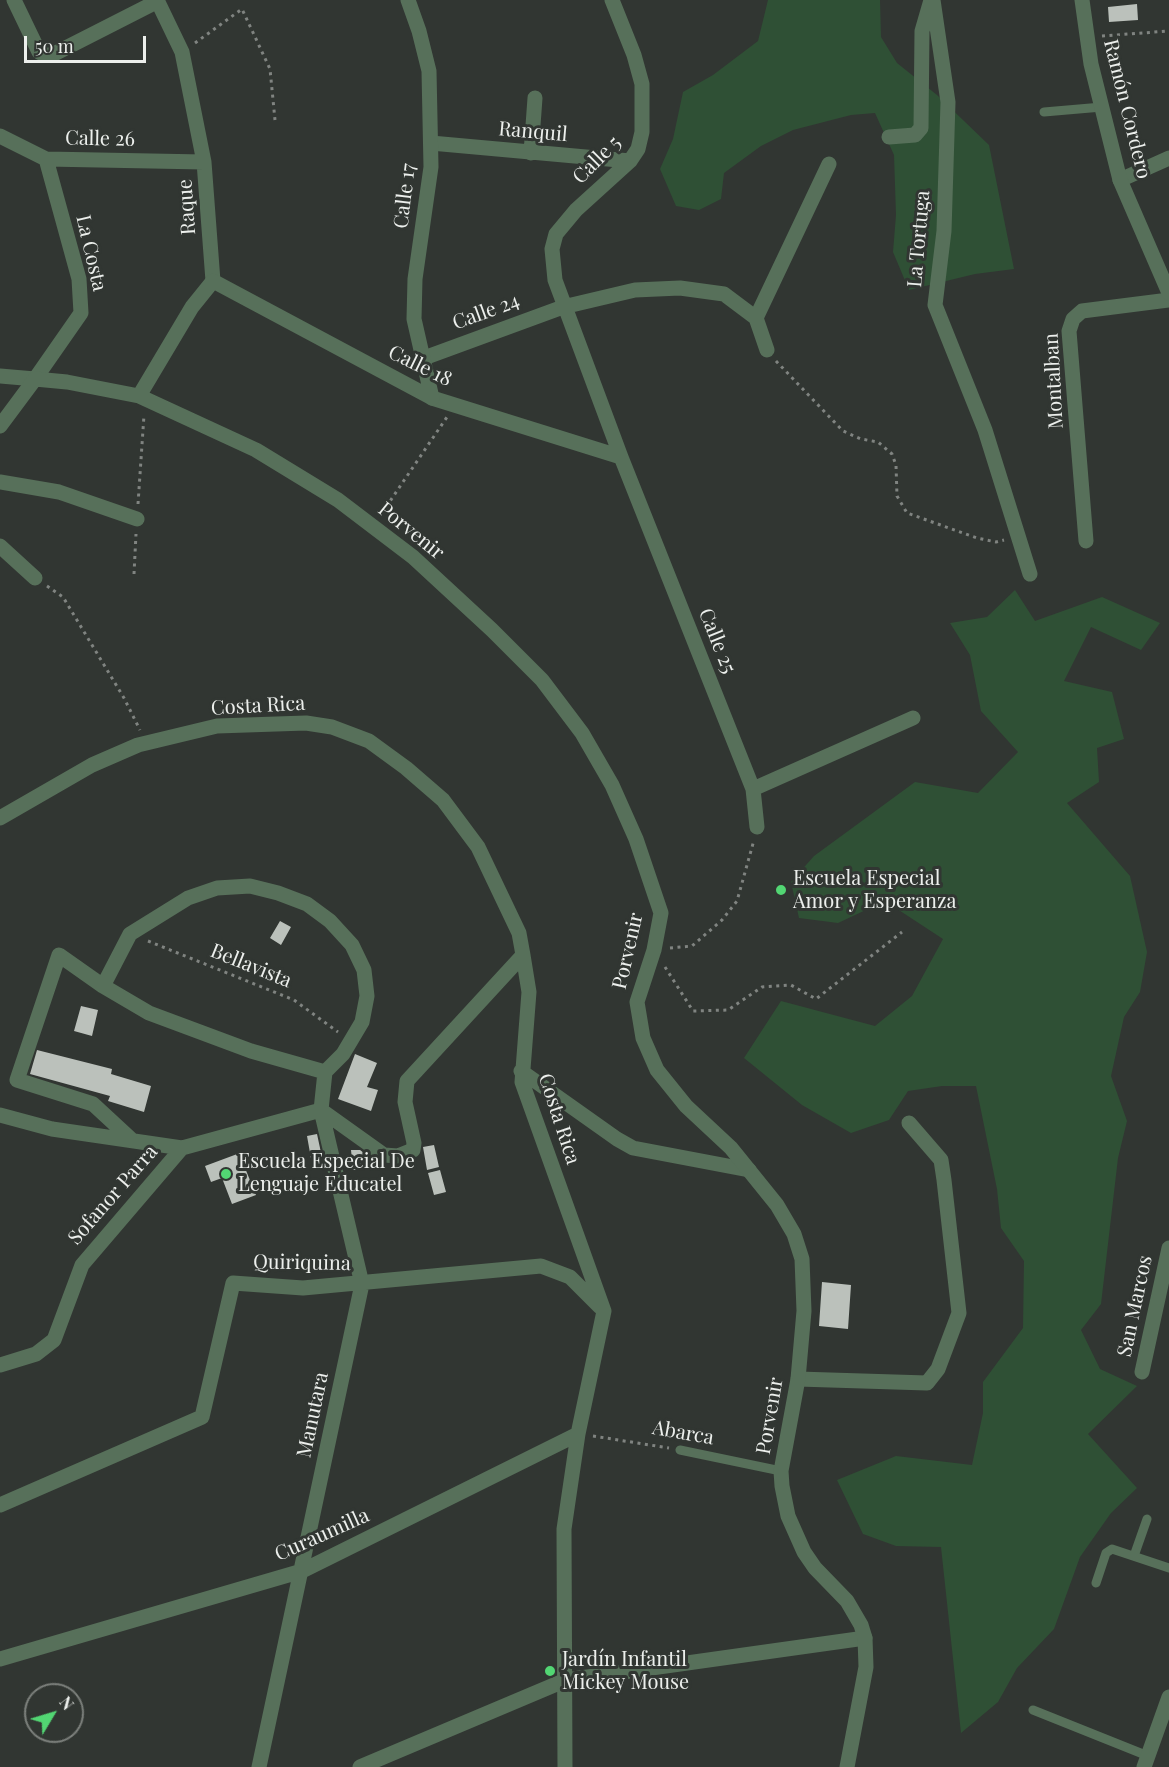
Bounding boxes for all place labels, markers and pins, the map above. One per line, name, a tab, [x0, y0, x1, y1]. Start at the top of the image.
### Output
place label: Escuela Especial Amor y Esperanza	[793, 867, 956, 914]
marker: Escuela Especial Amor y Esperanza	[774, 883, 788, 897]
place label: Escuela Especial De Lenguaje Educatel	[238, 1150, 415, 1197]
marker: Escuela Especial De Lenguaje Educatel	[219, 1167, 233, 1181]
place label: Jardín Infantil Mickey Mouse	[562, 1648, 689, 1695]
marker: Jardín Infantil Mickey Mouse	[543, 1664, 557, 1678]

